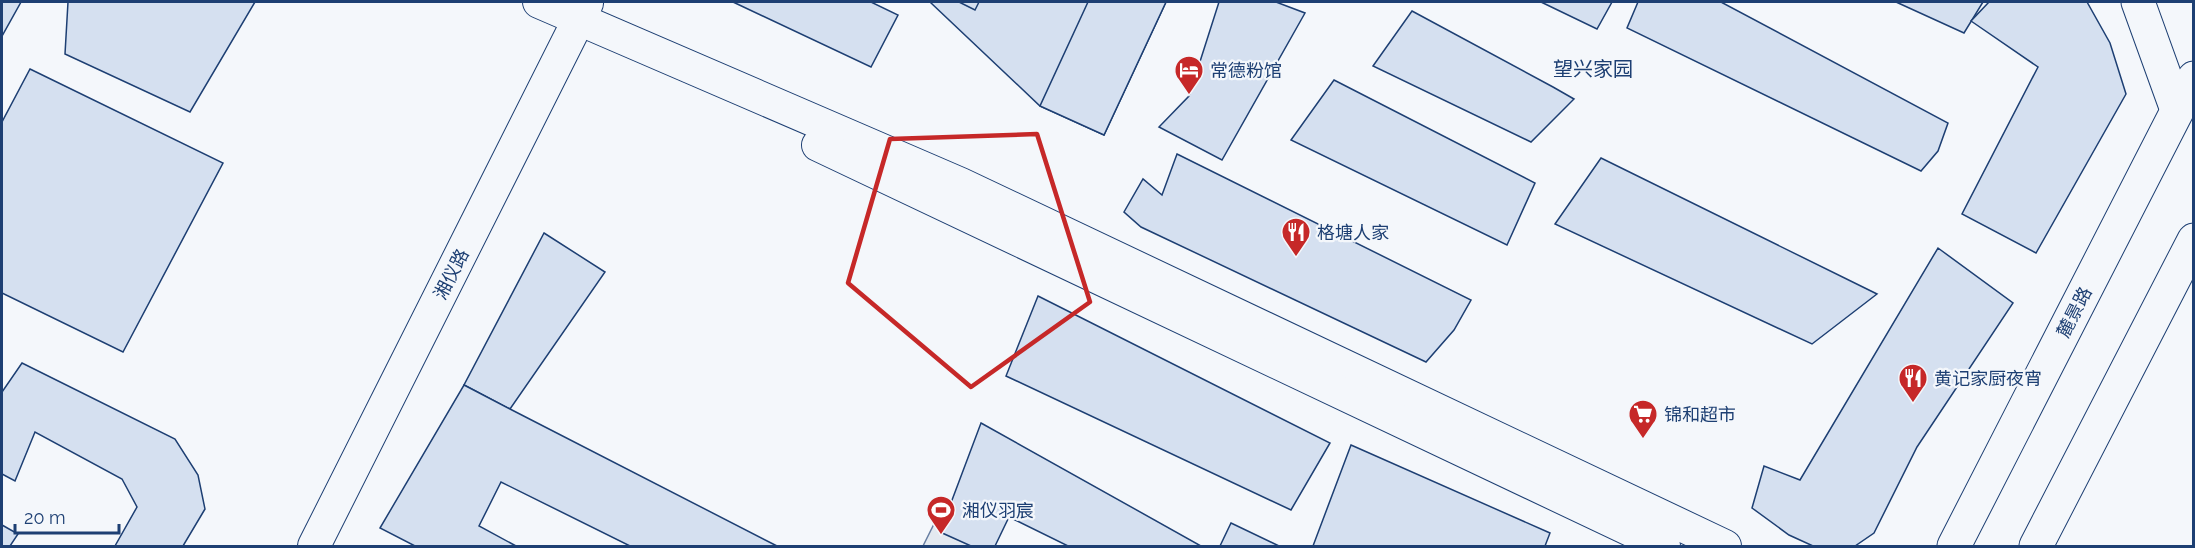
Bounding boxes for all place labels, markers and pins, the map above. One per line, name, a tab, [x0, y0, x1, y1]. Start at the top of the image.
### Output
hotel icon: 常德粉馆	[1173, 54, 1205, 96]
place label: 常德粉馆	[1210, 60, 1282, 81]
restaurant icon: 格塘人家	[1280, 216, 1312, 258]
place label: 格塘人家	[1317, 222, 1389, 243]
restaurant icon: 黄记家厨夜宵	[1897, 362, 1929, 404]
place label: 黄记家厨夜宵	[1934, 368, 2042, 389]
supermarket icon: 锦和超市	[1627, 398, 1659, 440]
place label: 锦和超市	[1664, 404, 1736, 425]
sports icon: 湘仪羽宸	[925, 494, 957, 536]
place label: 湘仪羽宸	[962, 500, 1034, 521]

